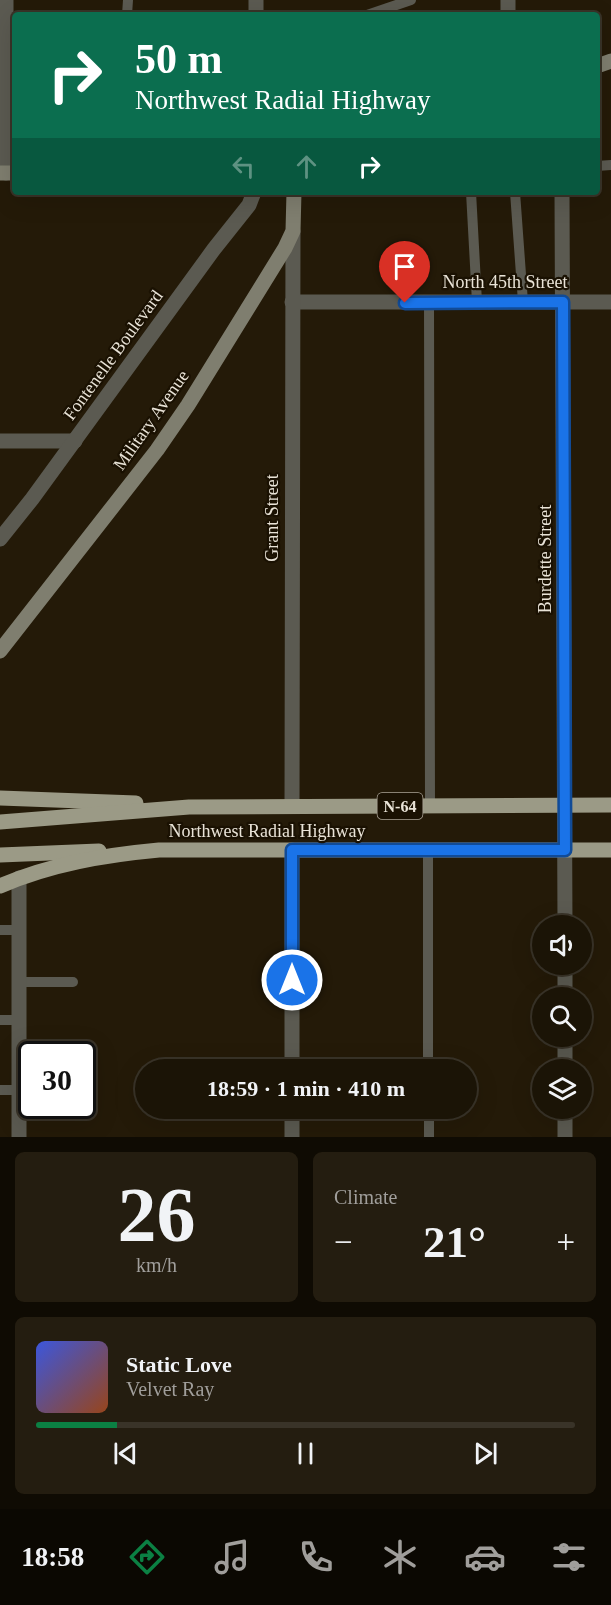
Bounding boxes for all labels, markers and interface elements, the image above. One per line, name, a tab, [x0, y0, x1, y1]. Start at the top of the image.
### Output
icon: right	[36, 36, 114, 114]
text: 50 m	[135, 36, 223, 82]
text: Northwest Radial Highway	[135, 85, 430, 115]
icon: left	[227, 150, 260, 183]
icon: ahead	[290, 150, 323, 183]
icon: right	[353, 150, 386, 183]
pin	[379, 241, 430, 303]
icon: arrive	[388, 250, 421, 283]
street label: North 45th Street	[443, 272, 567, 292]
street label: Fontenelle Boulevard	[59, 286, 167, 424]
street label: Military Avenue	[109, 366, 193, 474]
street label: Grant Street	[262, 474, 282, 562]
street label: Burdette Street	[535, 505, 555, 613]
road number: N-64	[378, 793, 422, 819]
street label: Northwest Radial Highway	[169, 821, 365, 841]
map controls	[532, 915, 592, 1119]
button: sound	[532, 915, 592, 975]
position arrow	[260, 948, 324, 1012]
button: search	[532, 987, 592, 1047]
speed limit sign: 30	[18, 1041, 96, 1119]
button: layers	[532, 1059, 592, 1119]
text: 18:59 · 1 min · 410 m	[207, 1076, 405, 1101]
text: 26	[118, 1171, 196, 1258]
text: Climate	[334, 1186, 397, 1208]
text: 21°	[423, 1217, 486, 1267]
text: −	[334, 1224, 353, 1260]
text: +	[556, 1224, 575, 1260]
text: km/h	[136, 1254, 177, 1276]
text: Static Love	[126, 1352, 232, 1377]
text: Velvet Ray	[126, 1378, 214, 1400]
icon: previous	[109, 1437, 142, 1470]
icon: pause	[289, 1437, 322, 1470]
icon: next	[469, 1437, 502, 1470]
icon: directions	[126, 1536, 168, 1578]
icon: music	[211, 1536, 253, 1578]
icon: phone	[295, 1536, 337, 1578]
icon: climate	[379, 1536, 421, 1578]
icon: car	[464, 1536, 506, 1578]
icon: filters	[548, 1536, 590, 1578]
text: 18:58	[21, 1542, 84, 1572]

